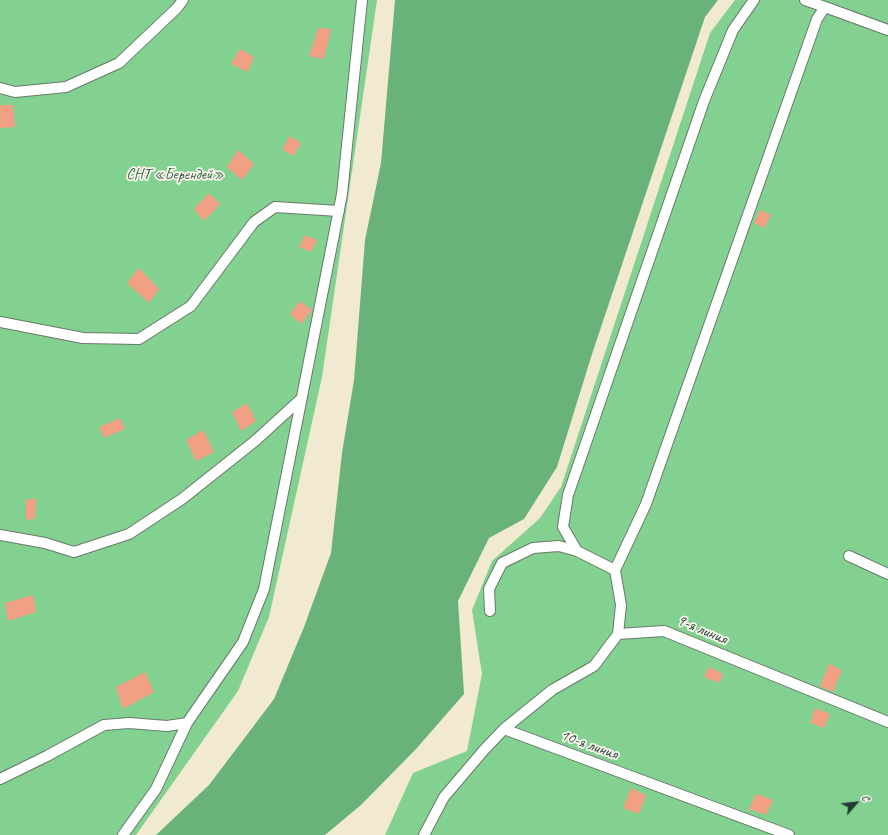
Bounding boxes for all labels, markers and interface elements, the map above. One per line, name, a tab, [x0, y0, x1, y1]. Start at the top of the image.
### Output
park label: СНТ «Берендей»	[126, 165, 224, 185]
street label: 9-я линия	[674, 611, 730, 649]
street label: 10-я линия	[558, 726, 620, 764]
north arrow	[836, 783, 876, 823]
text: С	[859, 792, 874, 803]

